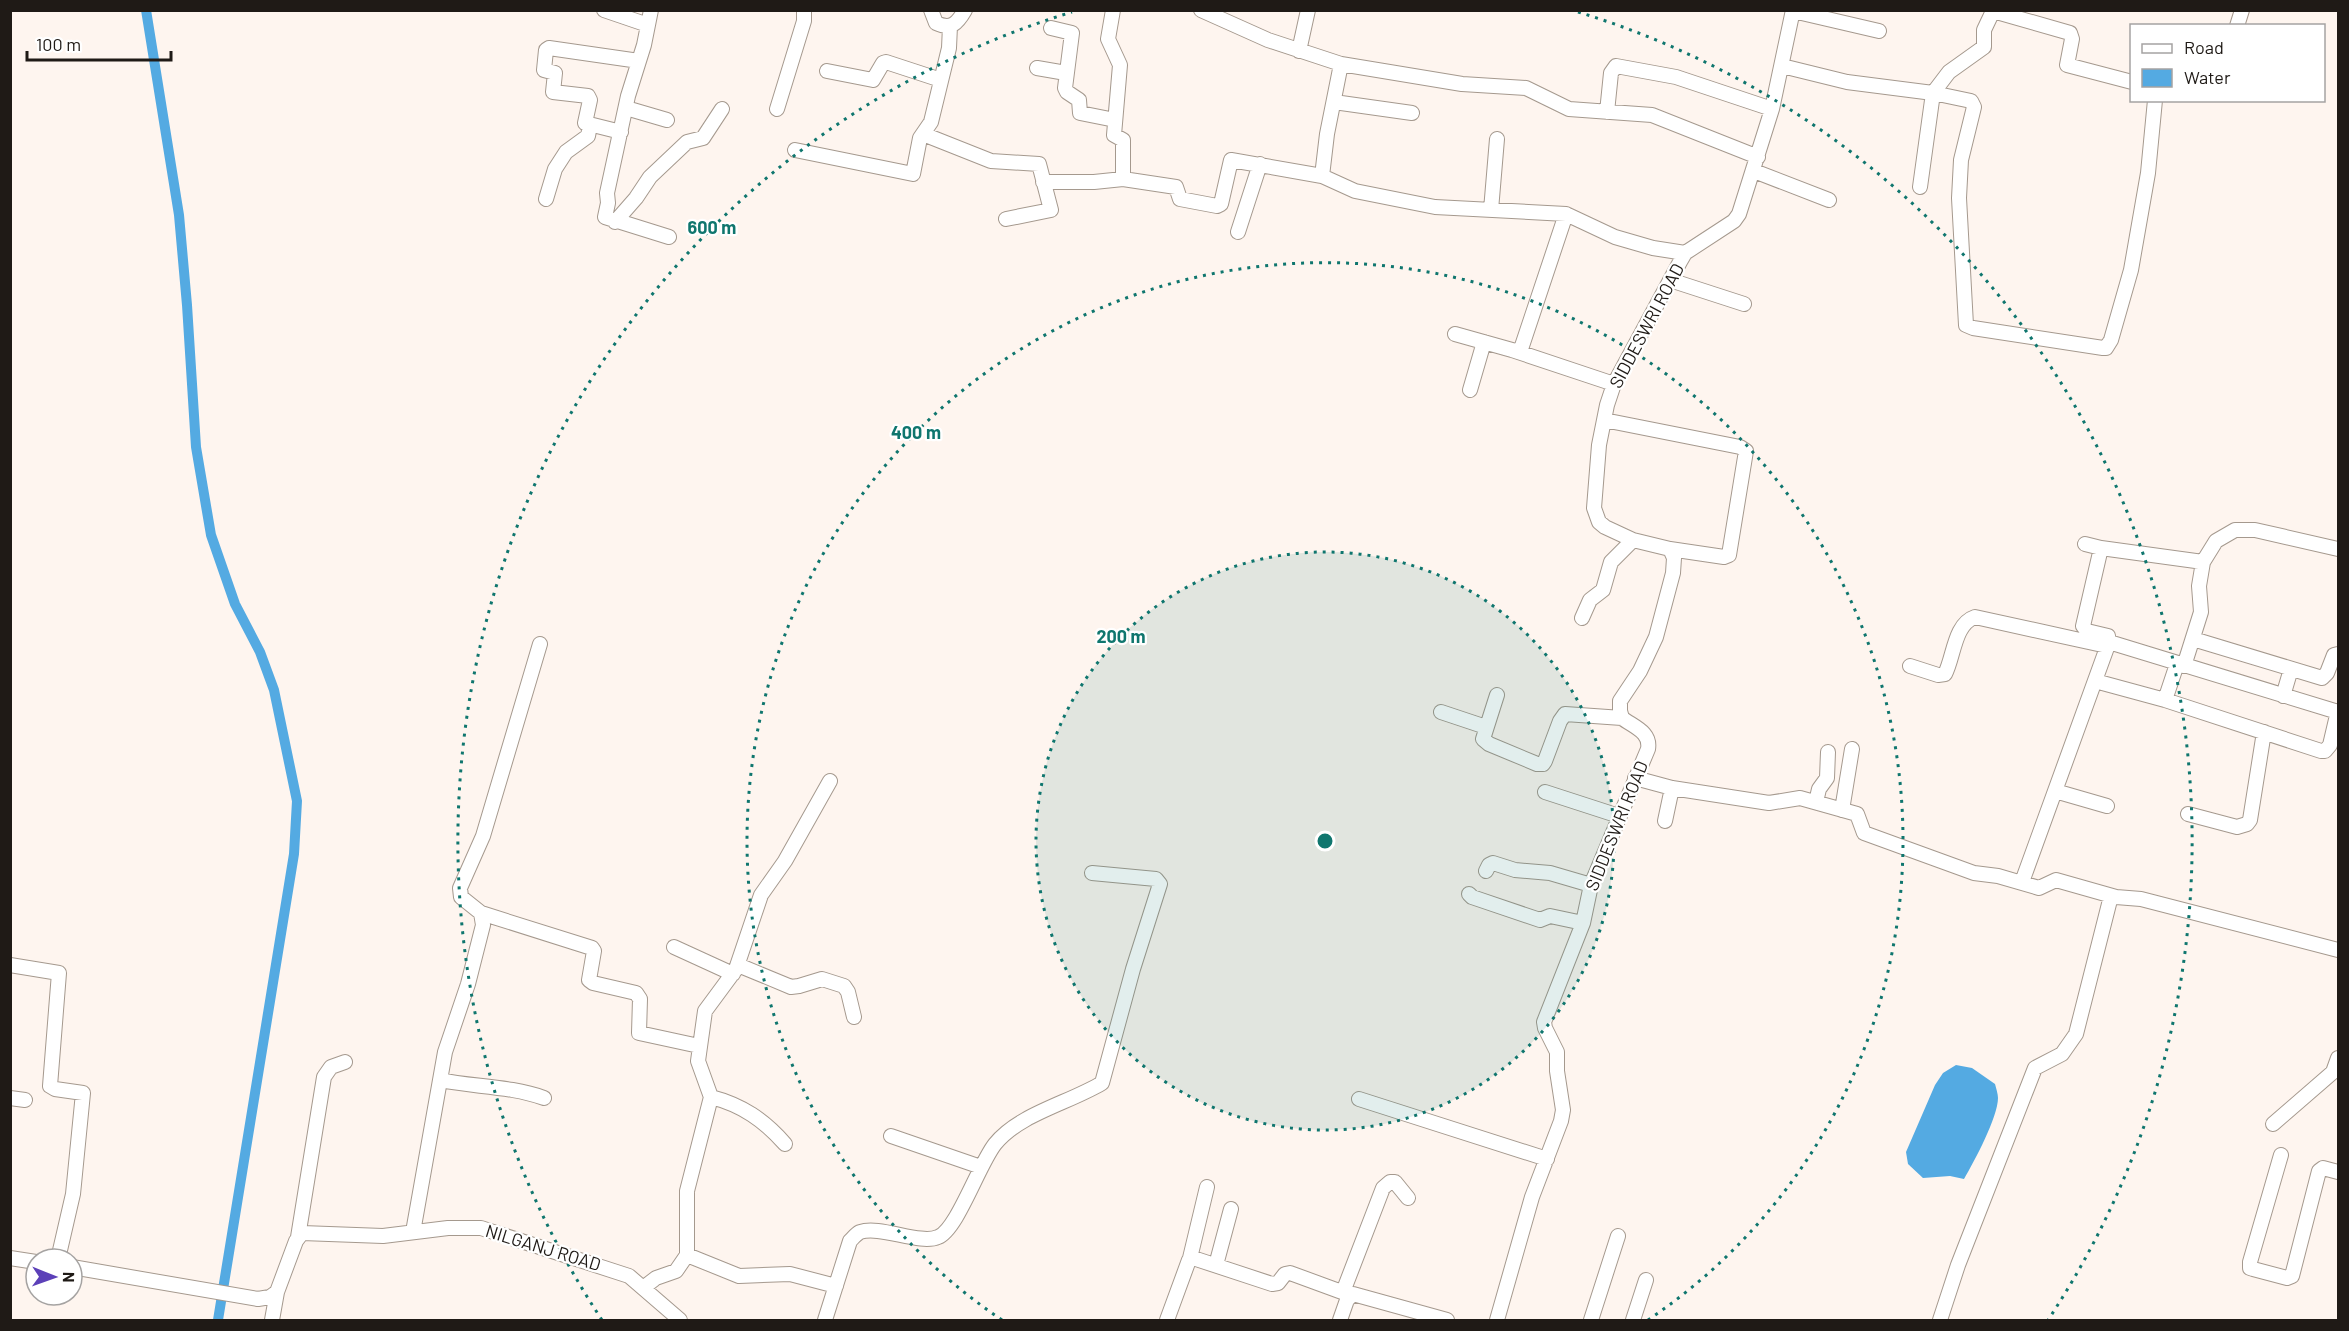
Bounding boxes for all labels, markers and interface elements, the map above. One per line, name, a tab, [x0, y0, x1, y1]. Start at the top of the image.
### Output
scale bar	[27, 24, 171, 62]
legend	[2130, 24, 2325, 102]
text: 100 m	[36, 33, 81, 55]
text: Road	[2184, 36, 2224, 58]
text: Water	[2184, 66, 2231, 88]
text: 600 m	[688, 216, 736, 238]
street label: SIDDESWRI ROAD	[1604, 259, 1688, 392]
text: 400 m	[891, 421, 941, 443]
text: 200 m	[1096, 625, 1146, 647]
street label: SIDDESWRI ROAD	[1580, 758, 1652, 894]
centre of rings	[1315, 831, 1335, 851]
street label: NILGANJ ROAD	[483, 1219, 604, 1275]
north arrow	[24, 1247, 84, 1307]
text: N	[60, 1272, 79, 1283]

